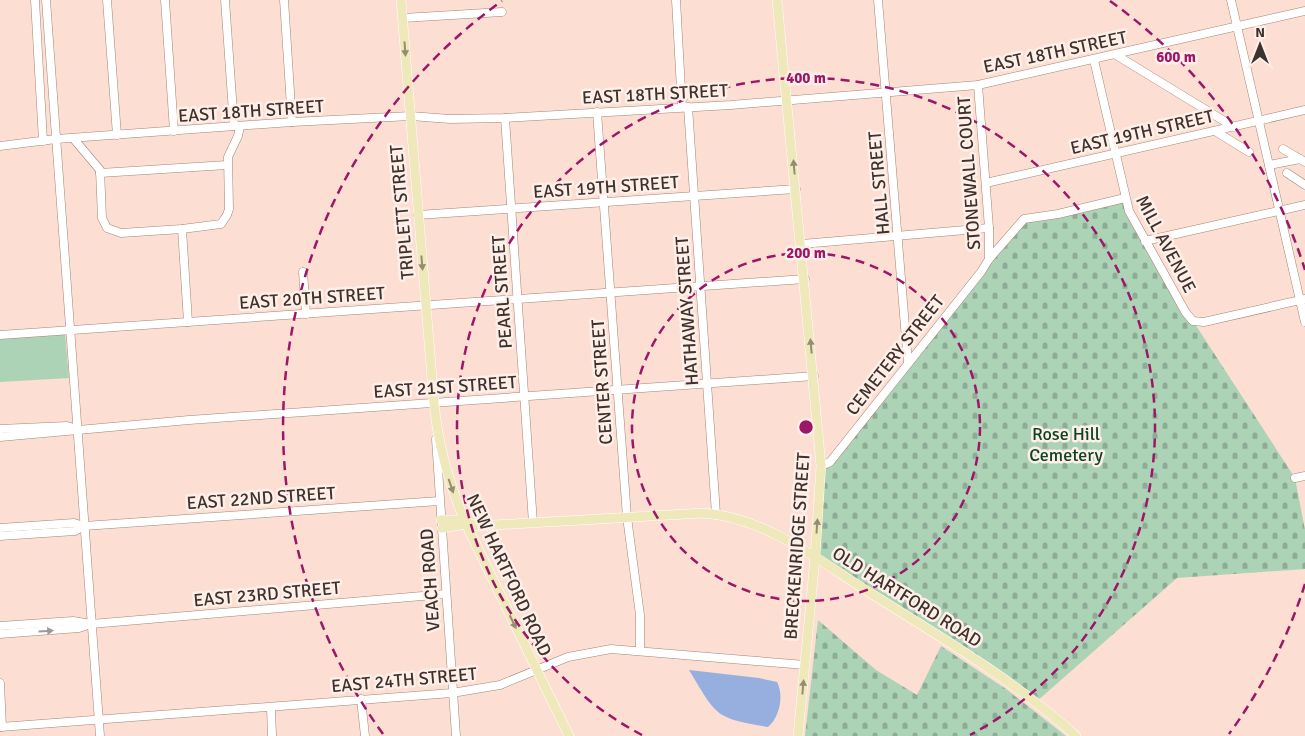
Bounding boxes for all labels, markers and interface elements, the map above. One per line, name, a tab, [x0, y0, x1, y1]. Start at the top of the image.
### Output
north arrow	[1235, 20, 1285, 70]
text: N	[1255, 24, 1265, 41]
street label: EAST 18TH STREET	[981, 26, 1129, 78]
one-way arrow	[402, 41, 410, 57]
text: 600 m	[1156, 48, 1196, 66]
text: 400 m	[786, 69, 826, 87]
street label: EAST 18TH STREET	[581, 79, 729, 109]
street label: EAST 18TH STREET	[177, 95, 325, 127]
street label: STONEWALL COURT	[953, 95, 985, 251]
street label: EAST 19TH STREET	[1068, 105, 1216, 159]
street label: HALL STREET	[863, 130, 894, 236]
street label: TRIPLETT STREET	[385, 144, 419, 280]
one-way arrow	[790, 159, 798, 175]
street label: EAST 19TH STREET	[532, 171, 680, 203]
street label: MILL AVENUE	[1131, 191, 1201, 297]
street label: PEARL STREET	[487, 234, 517, 350]
street label: HATHAWAY STREET	[671, 235, 703, 387]
text: 200 m	[786, 244, 826, 262]
one-way arrow	[419, 255, 427, 271]
street label: EAST 20TH STREET	[238, 282, 386, 314]
street label: CEMETERY STREET	[841, 290, 949, 420]
street label: CENTER STREET	[587, 318, 617, 445]
one-way arrow	[807, 338, 815, 354]
street label: EAST 21ST STREET	[373, 371, 518, 403]
centre of rings	[797, 418, 815, 436]
park label: Rose Hill Cemetery	[1029, 423, 1103, 466]
street label: BRECKENRIDGE STREET	[779, 451, 815, 640]
one-way arrow	[448, 479, 455, 494]
street label: EAST 22ND STREET	[186, 482, 336, 514]
street label: NEW HARTFORD ROAD	[462, 490, 556, 660]
one-way arrow	[813, 517, 821, 533]
street label: VEACH ROAD	[415, 528, 445, 632]
street label: OLD HARTFORD ROAD	[828, 542, 986, 652]
street label: EAST 23RD STREET	[192, 577, 342, 611]
one-way arrow	[509, 615, 517, 629]
one-way arrow	[38, 626, 54, 634]
street label: EAST 24TH STREET	[330, 663, 478, 697]
one-way arrow	[799, 679, 807, 695]

